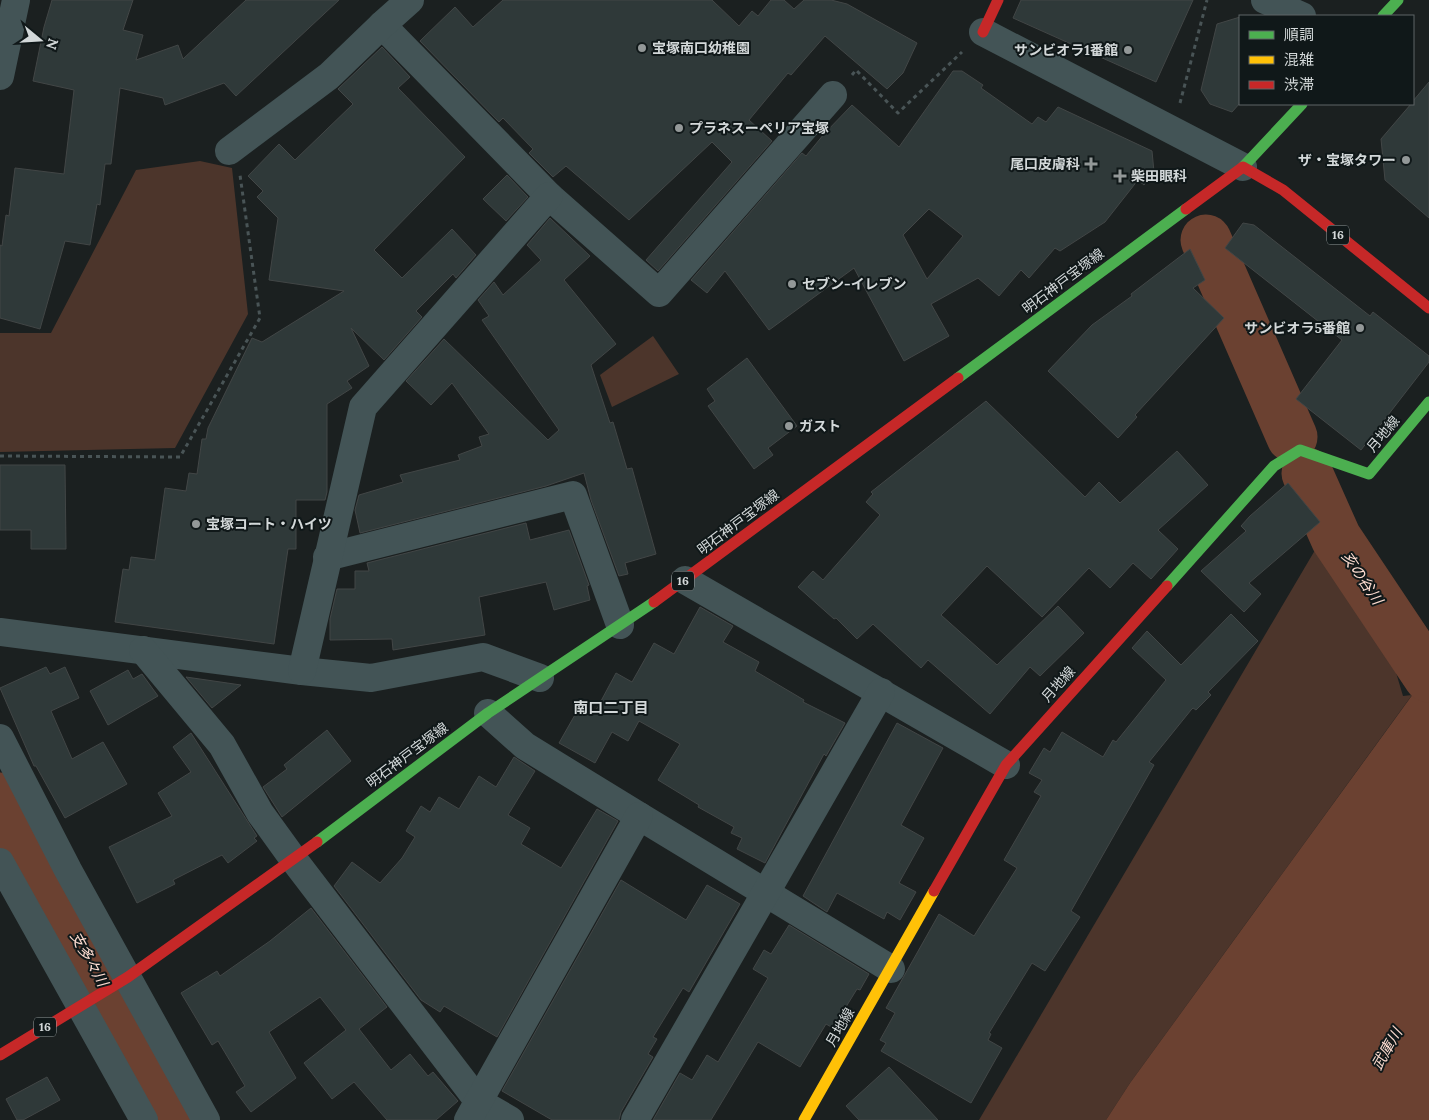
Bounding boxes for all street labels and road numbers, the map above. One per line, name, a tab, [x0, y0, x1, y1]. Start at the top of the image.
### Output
road number: 16	[1327, 226, 1349, 244]
street label: 明石神戸宝塚線	[1018, 244, 1108, 318]
street label: 月地線	[1363, 412, 1403, 456]
street label: 明石神戸宝塚線	[693, 485, 783, 559]
road number: 16	[672, 572, 694, 590]
street label: 月地線	[1037, 662, 1079, 706]
street label: 明石神戸宝塚線	[362, 718, 452, 792]
street label: 月地線	[822, 1004, 858, 1050]
road number: 16	[34, 1018, 56, 1036]

